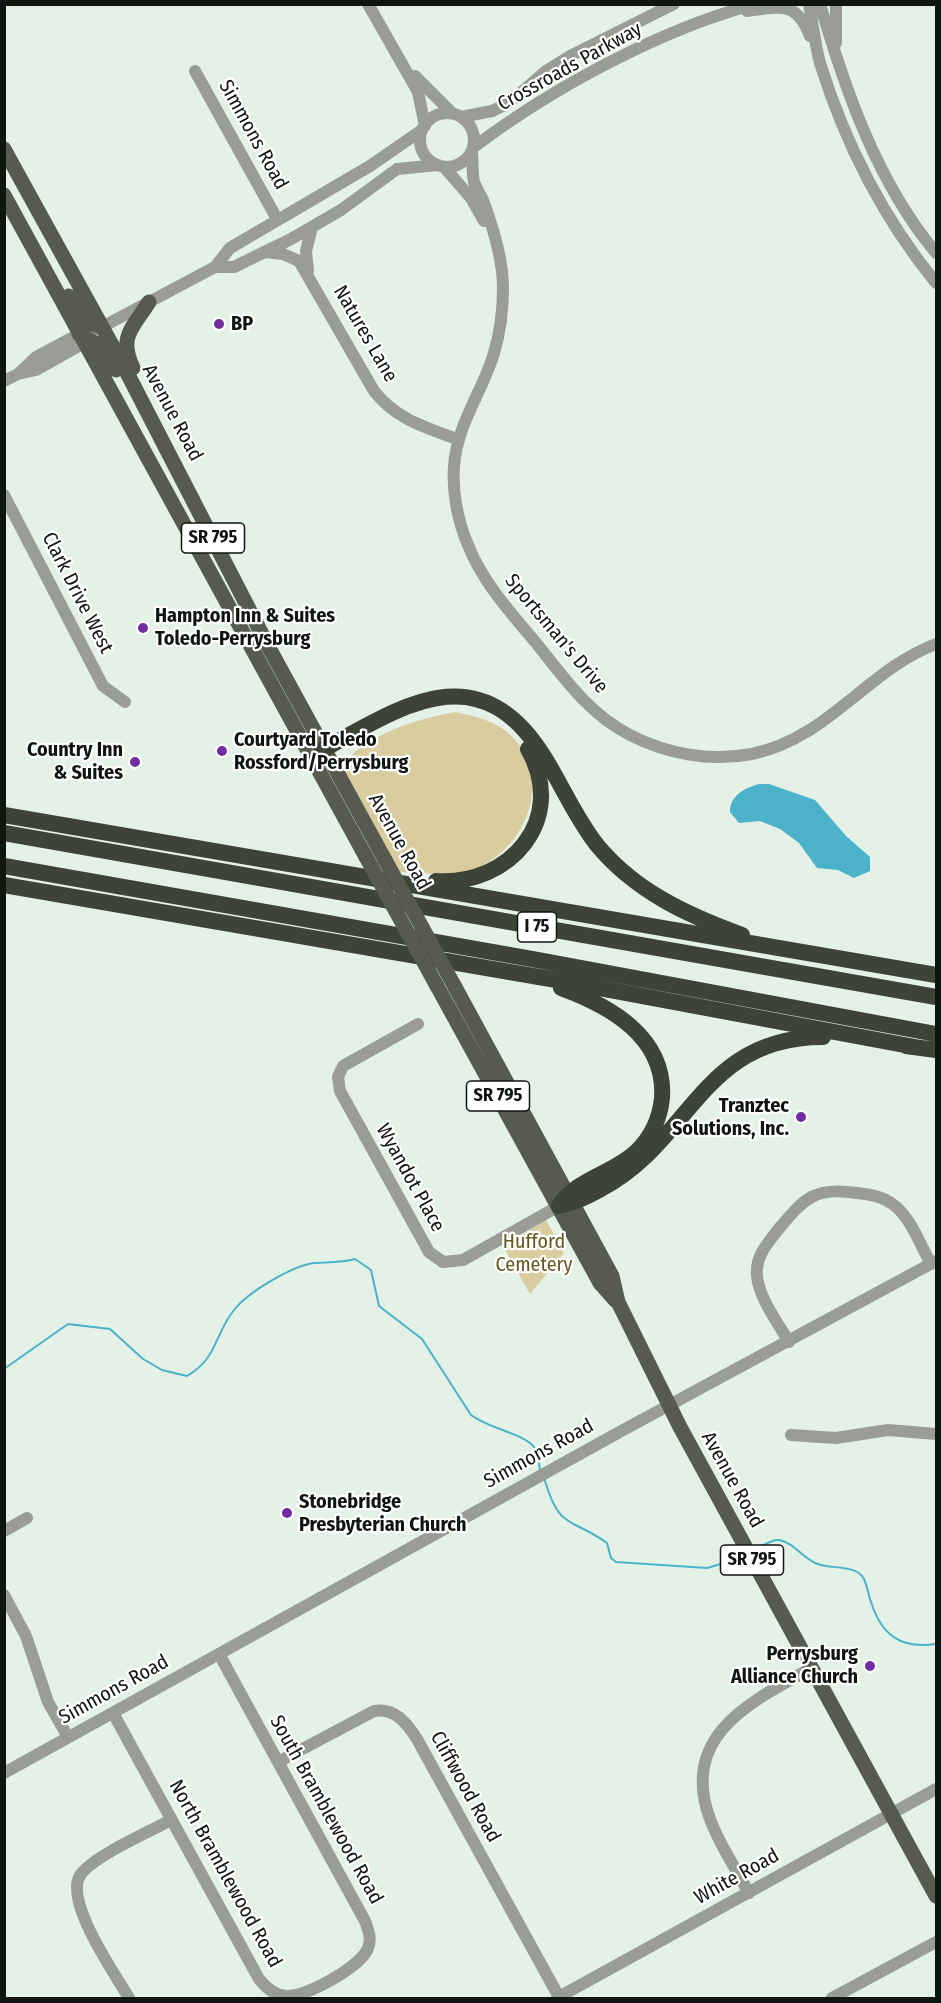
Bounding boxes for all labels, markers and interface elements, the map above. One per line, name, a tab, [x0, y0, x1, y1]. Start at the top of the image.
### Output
street label: Crossroads Parkway	[494, 17, 646, 117]
street label: Simmons Road	[213, 76, 293, 194]
street label: Natures Lane	[328, 281, 402, 387]
place label: BP	[231, 312, 253, 336]
marker: BP	[212, 317, 226, 331]
street label: Avenue Road	[136, 360, 208, 466]
road number: SR 795	[182, 523, 244, 553]
street label: Clark Drive West	[36, 528, 118, 658]
street label: Sportsman's Drive	[499, 570, 613, 698]
place label: Hampton Inn & Suites Toledo-Perrysburg	[155, 604, 335, 651]
marker: Hampton Inn & Suites Toledo-Perrysburg	[136, 621, 150, 635]
place label: Courtyard Toledo Rossford/Perrysburg	[234, 728, 409, 775]
place label: Country Inn & Suites	[27, 738, 123, 785]
marker: Courtyard Toledo Rossford/Perrysburg	[215, 744, 229, 758]
marker: Country Inn & Suites	[128, 755, 142, 769]
street label: Avenue Road	[363, 790, 435, 894]
road number: I 75	[518, 912, 556, 942]
road number: SR 795	[466, 1081, 530, 1111]
place label: Tranztec Solutions, Inc.	[672, 1094, 789, 1141]
marker: Tranztec Solutions, Inc.	[794, 1110, 808, 1124]
street label: Wyandot Place	[370, 1120, 450, 1236]
park label: Hufford Cemetery	[496, 1230, 572, 1277]
street label: Simmons Road	[480, 1414, 598, 1494]
street label: Avenue Road	[696, 1428, 768, 1532]
place label: Stonebridge Presbyterian Church	[299, 1490, 466, 1537]
marker: Stonebridge Presbyterian Church	[280, 1506, 294, 1520]
road number: SR 795	[720, 1545, 783, 1575]
place label: Perrysburg Alliance Church	[731, 1642, 858, 1689]
street label: Simmons Road	[55, 1650, 173, 1730]
marker: Perrysburg Alliance Church	[863, 1659, 877, 1673]
street label: South Bramblewood Road	[264, 1712, 388, 1908]
street label: Cliffwood Road	[425, 1727, 505, 1847]
street label: North Bramblewood Road	[163, 1776, 287, 1972]
street label: White Road	[691, 1844, 783, 1910]

